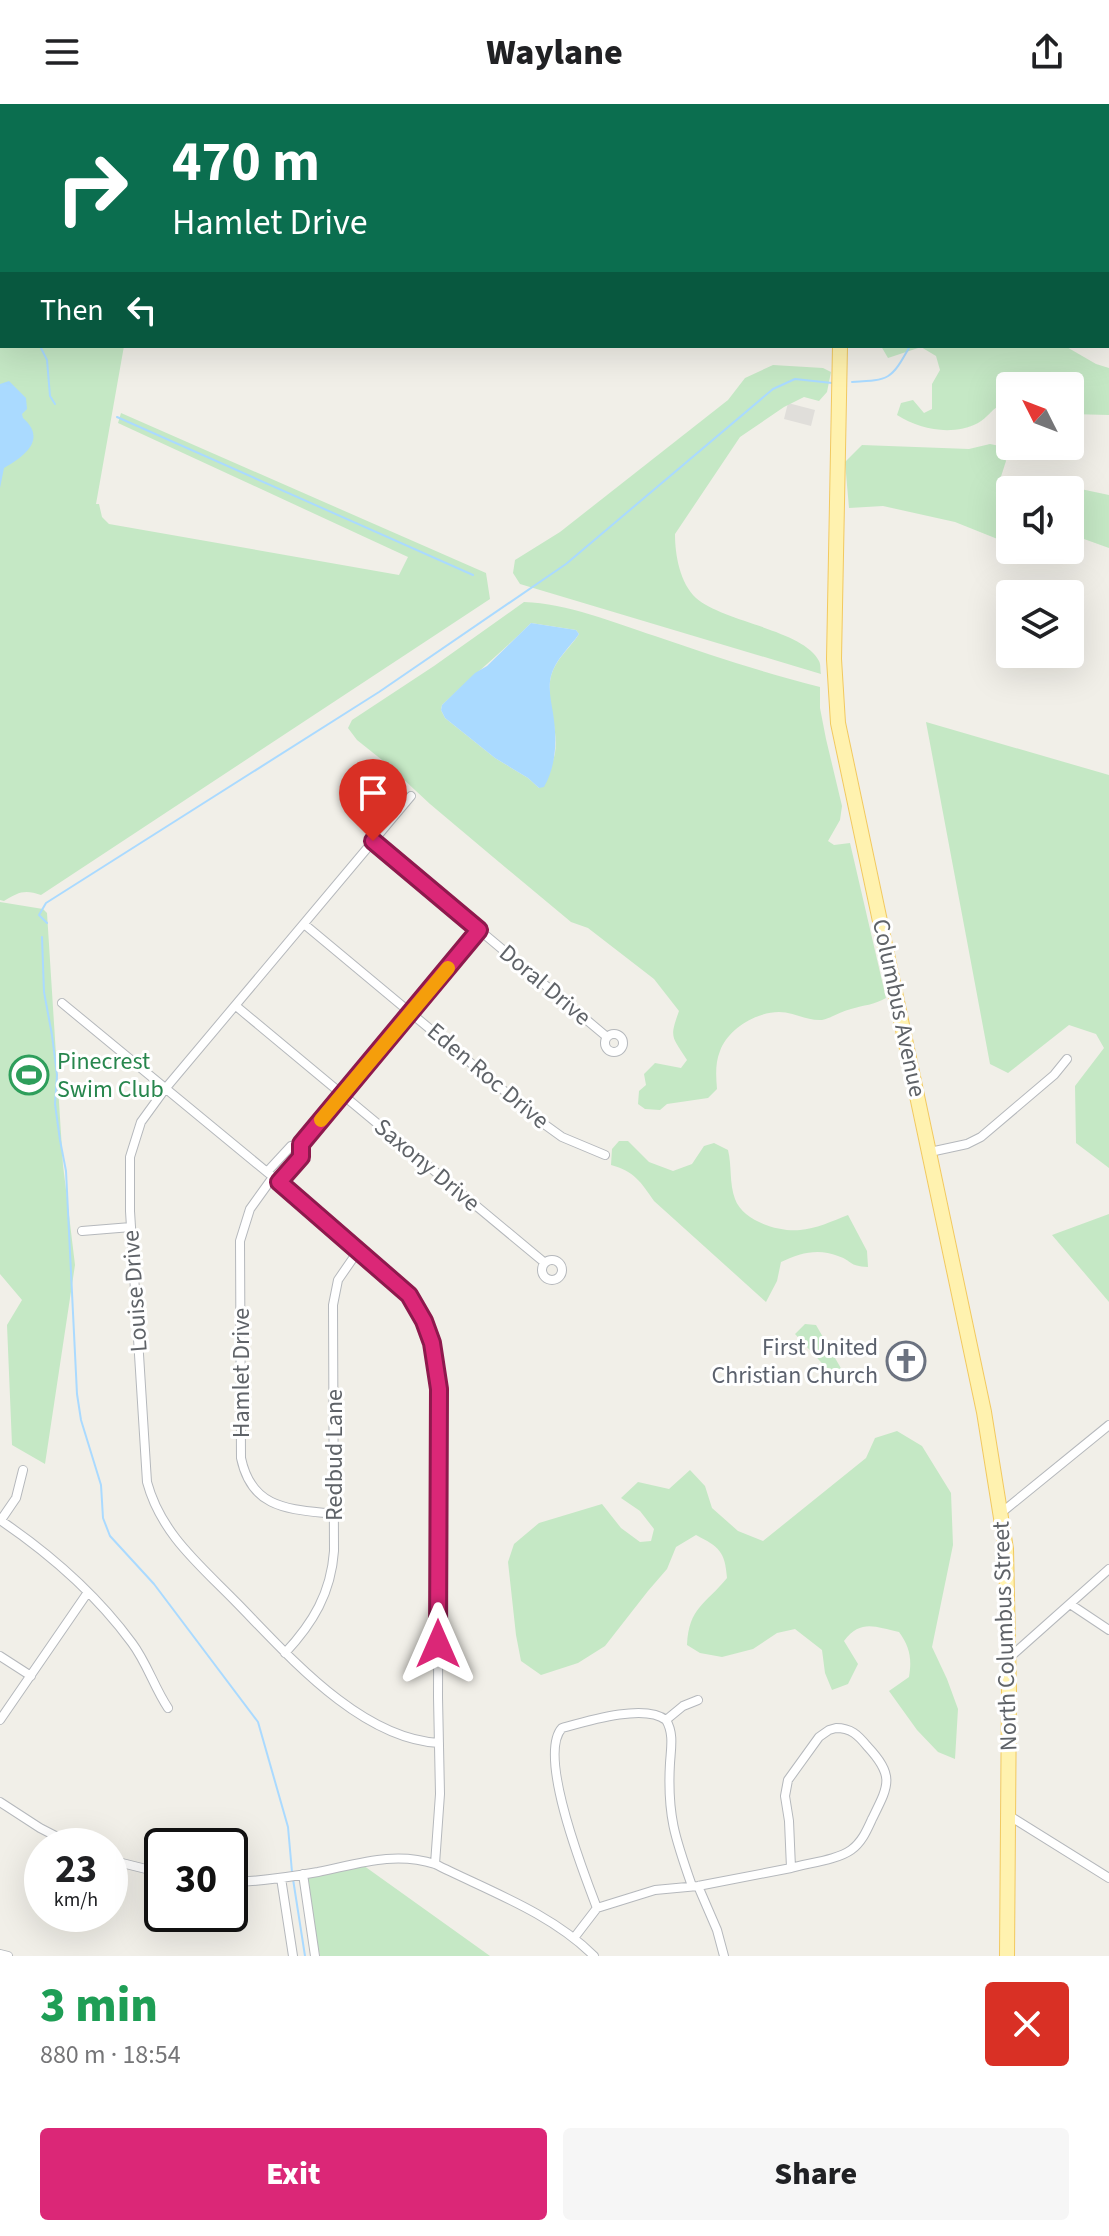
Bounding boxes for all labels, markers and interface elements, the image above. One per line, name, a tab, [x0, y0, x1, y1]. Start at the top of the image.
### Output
text: Waylane	[486, 27, 623, 78]
icon: menu	[40, 30, 84, 74]
icon: share	[1025, 30, 1069, 74]
text: 470 m	[172, 123, 320, 202]
icon: right	[40, 136, 144, 240]
text: Hamlet Drive	[172, 197, 368, 248]
icon: left	[120, 288, 164, 332]
text: Then	[40, 289, 104, 332]
north arrow	[996, 372, 1084, 460]
map controls	[996, 372, 1084, 668]
button: sound	[996, 476, 1084, 564]
button: layers	[996, 580, 1084, 668]
pin	[339, 759, 407, 841]
icon: arrive	[351, 771, 395, 815]
street label: Columbus Avenue	[863, 916, 935, 1100]
street label: Doral Drive	[491, 936, 599, 1034]
street label: Eden Roc Drive	[419, 1014, 557, 1138]
place label: Pinecrest Swim Club	[57, 1044, 164, 1107]
sports icon: Pinecrest Swim Club	[8, 1054, 50, 1096]
street label: Saxony Drive	[366, 1110, 488, 1220]
street label: Louise Drive	[113, 1229, 157, 1353]
street label: Hamlet Drive	[224, 1308, 259, 1438]
place label: First United Christian Church	[711, 1330, 878, 1393]
church icon: First United Christian Church	[885, 1340, 927, 1382]
street label: Redbud Lane	[317, 1389, 352, 1521]
street label: North Columbus Street	[983, 1520, 1027, 1752]
position arrow	[396, 1602, 480, 1686]
speed limit sign: 30	[144, 1828, 248, 1932]
text: 23	[55, 1841, 97, 1898]
text: km/h	[54, 1886, 98, 1914]
text: 3 min	[40, 1972, 158, 2040]
button: close	[985, 1982, 1069, 2066]
text: 880 m · 18:54	[40, 2036, 181, 2073]
button: Exit	[40, 2128, 547, 2220]
button: Share	[563, 2128, 1069, 2220]

